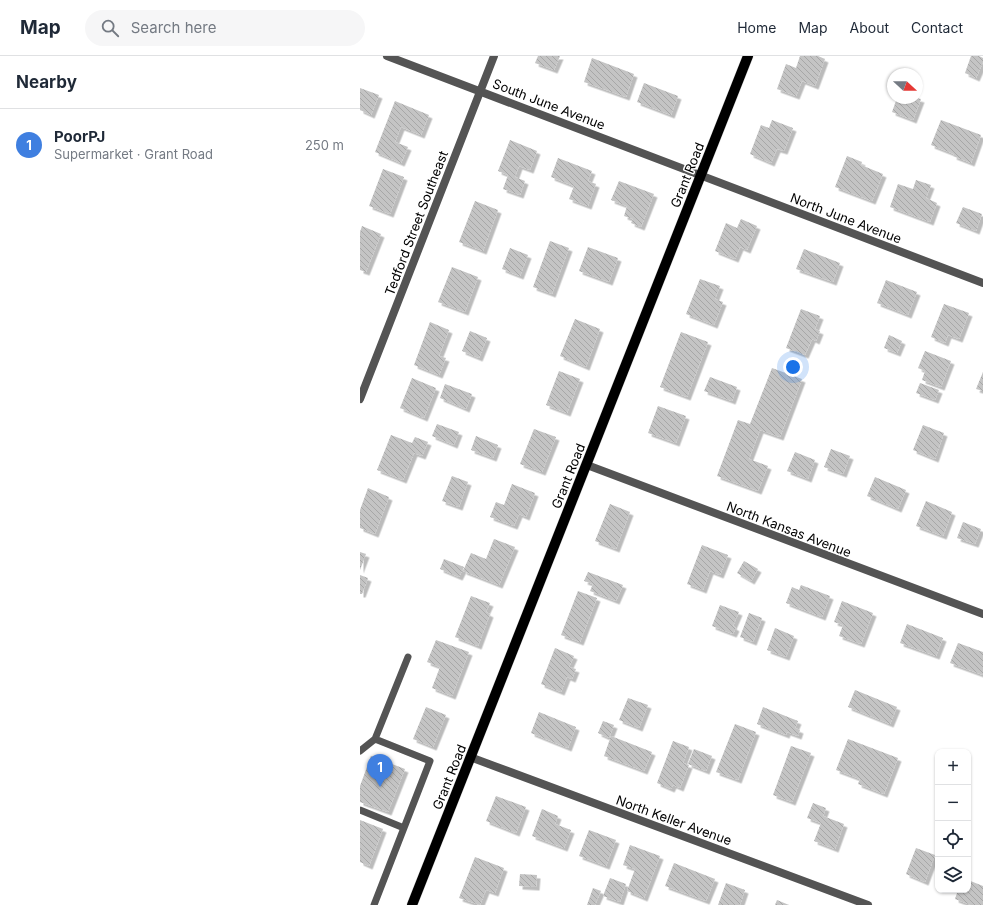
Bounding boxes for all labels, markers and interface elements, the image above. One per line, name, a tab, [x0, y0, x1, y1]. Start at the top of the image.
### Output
search box	[85, 10, 365, 46]
text: Map	[20, 16, 61, 39]
icon: search	[99, 17, 121, 39]
text: Search here	[131, 18, 216, 37]
text: Home	[737, 19, 776, 36]
text: Map	[798, 19, 828, 36]
text: About	[850, 19, 889, 36]
text: Contact	[911, 19, 963, 36]
north arrow	[887, 68, 923, 104]
text: Nearby	[16, 72, 77, 92]
street label: South June Avenue	[491, 75, 607, 133]
text: PoorPJ	[54, 127, 105, 146]
text: 1	[26, 137, 32, 153]
text: 250 m	[305, 137, 344, 153]
street label: Grant Road	[667, 140, 707, 210]
text: Supermarket · Grant Road	[54, 146, 213, 162]
street label: Tedford Street Southeast	[381, 148, 451, 298]
street label: North June Avenue	[788, 189, 904, 247]
your location	[783, 357, 803, 377]
street label: Grant Road	[548, 441, 588, 511]
street label: North Kansas Avenue	[724, 498, 854, 560]
street label: Grant Road	[429, 742, 469, 812]
map controls	[935, 749, 971, 893]
button: +	[935, 749, 971, 785]
pin: 1	[367, 754, 393, 787]
button: −	[935, 785, 971, 821]
street label: North Keller Avenue	[614, 792, 734, 848]
button: locate	[935, 821, 971, 857]
button: layers	[935, 857, 971, 893]

